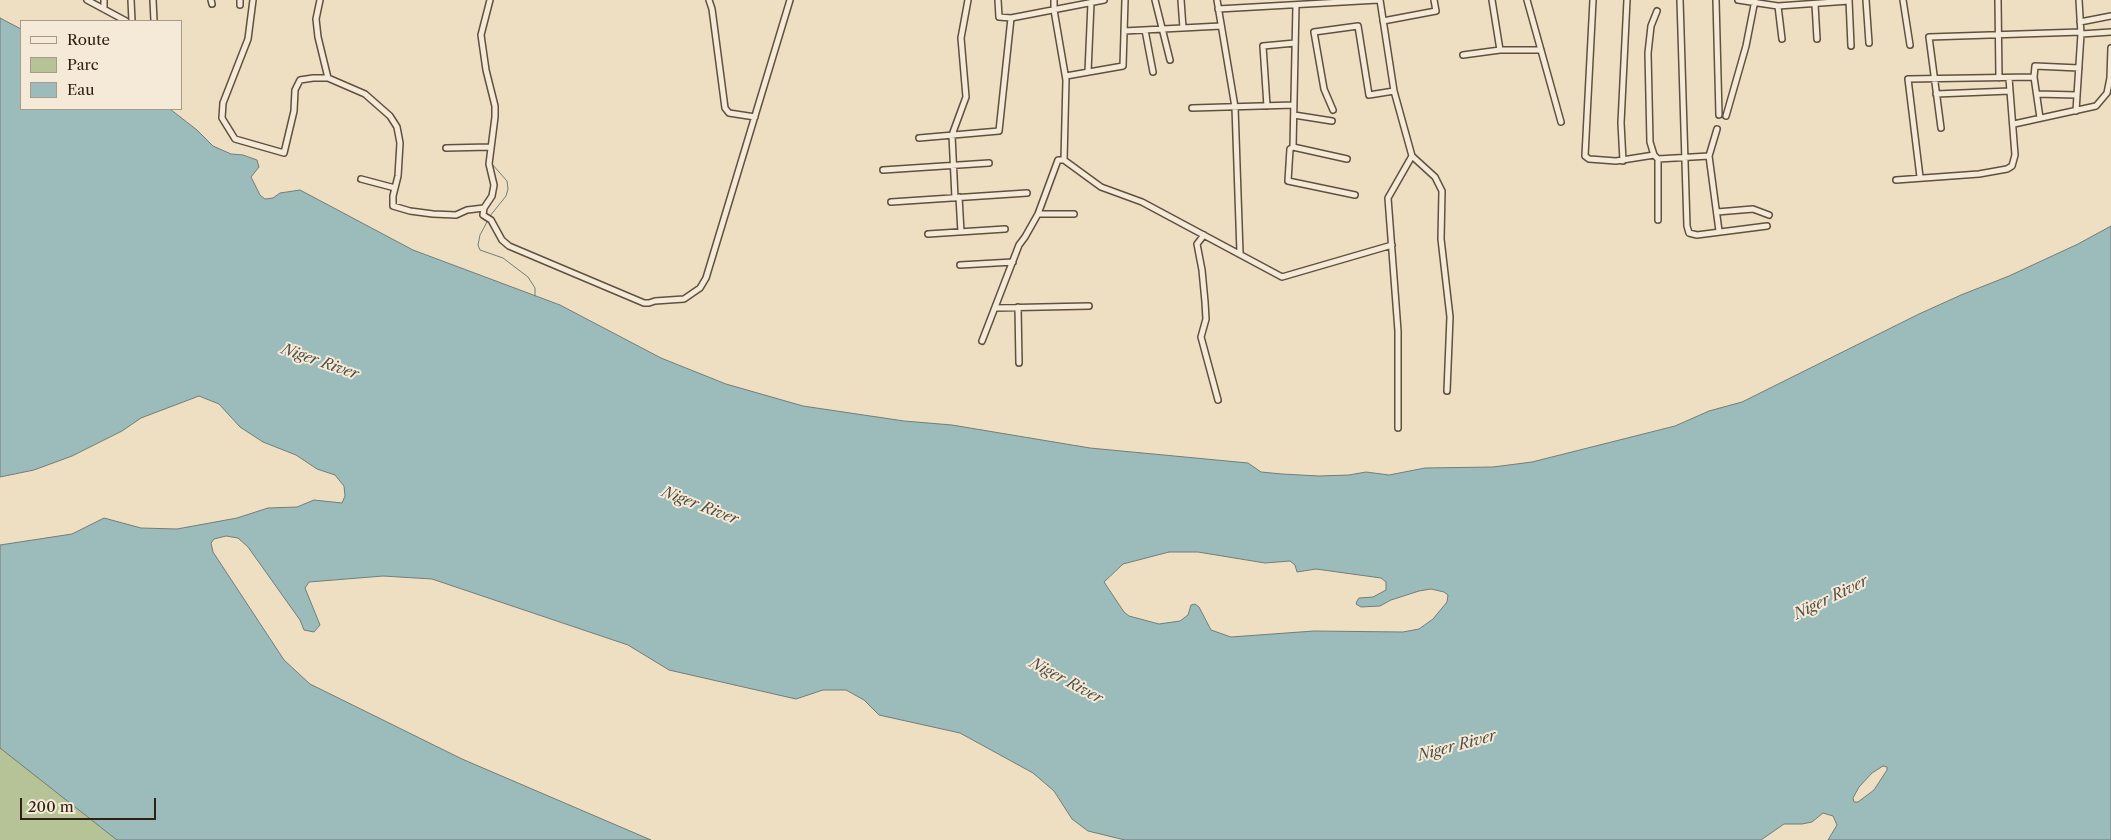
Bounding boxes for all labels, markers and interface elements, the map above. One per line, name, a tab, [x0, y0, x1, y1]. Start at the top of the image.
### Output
legend	[20, 20, 182, 110]
text: Route	[67, 30, 110, 49]
text: Parc	[67, 55, 99, 74]
text: Eau	[67, 80, 95, 99]
water label: Niger River	[279, 340, 361, 384]
water label: Niger River	[659, 483, 741, 529]
water label: Niger River	[1791, 572, 1871, 624]
water label: Niger River	[1026, 654, 1106, 708]
water label: Niger River	[1416, 727, 1498, 765]
scale bar	[22, 788, 159, 820]
text: 200 m	[28, 797, 74, 816]

